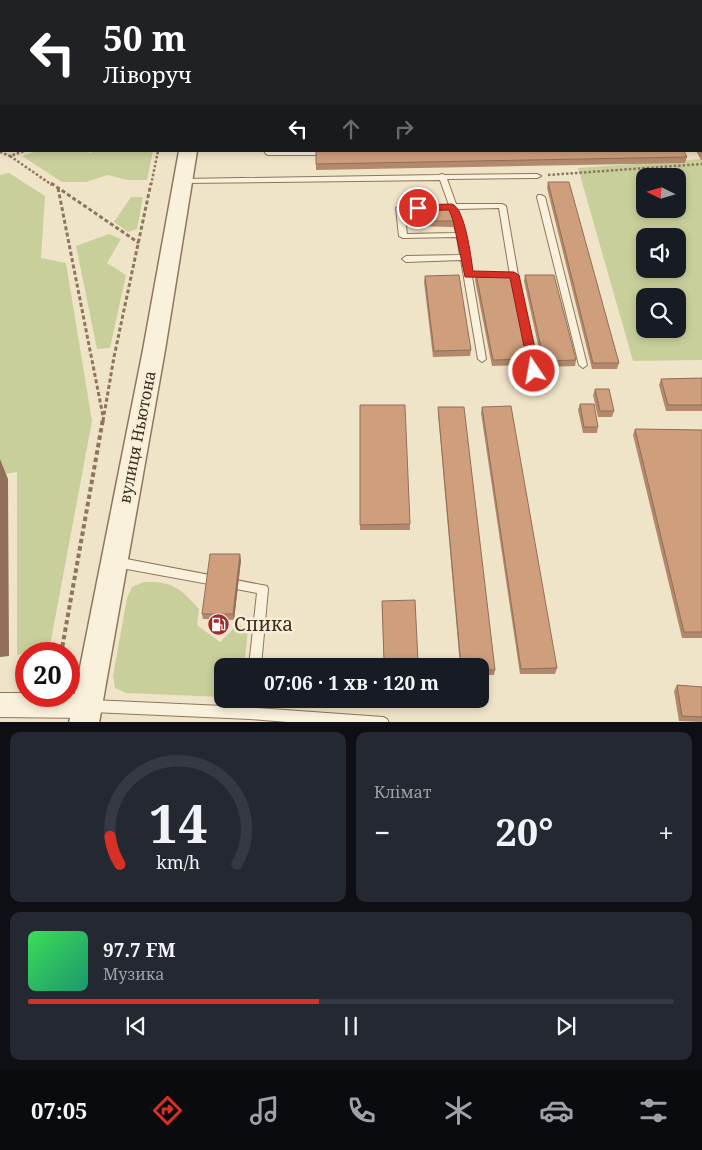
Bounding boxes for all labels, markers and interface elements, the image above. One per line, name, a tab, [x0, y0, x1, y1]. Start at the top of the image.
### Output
text: 50 m	[103, 14, 186, 61]
icon: left	[20, 20, 85, 85]
text: Ліворуч	[103, 59, 192, 89]
icon: left	[284, 115, 312, 143]
icon: ahead	[337, 115, 365, 143]
icon: right	[390, 115, 418, 143]
north arrow	[636, 168, 686, 218]
map controls	[636, 168, 686, 338]
pin	[397, 187, 439, 229]
icon: arrive	[404, 194, 432, 222]
button: sound	[636, 228, 686, 278]
button: search	[636, 288, 686, 338]
position arrow	[507, 344, 559, 396]
street label: вулиця Ньютона	[113, 369, 161, 505]
place label: Спика	[234, 611, 293, 637]
fuel station icon: Спика	[206, 612, 230, 636]
speed limit sign: 20	[15, 642, 80, 707]
text: 07:06 · 1 хв · 120 m	[264, 670, 439, 696]
text: Клімат	[374, 781, 431, 803]
text: 14	[149, 787, 207, 858]
text: 20°	[495, 805, 553, 857]
text: −	[374, 813, 390, 851]
text: +	[658, 813, 674, 851]
text: km/h	[156, 850, 200, 874]
text: 97.7 FM	[103, 937, 176, 963]
text: Музика	[103, 963, 164, 985]
icon: previous	[122, 1012, 150, 1040]
icon: pause	[337, 1012, 365, 1040]
icon: next	[552, 1012, 580, 1040]
icon: directions	[150, 1093, 185, 1128]
icon: music	[247, 1093, 282, 1128]
icon: phone	[344, 1093, 379, 1128]
icon: climate	[441, 1093, 476, 1128]
icon: car	[539, 1093, 574, 1128]
icon: filters	[636, 1093, 671, 1128]
text: 07:05	[31, 1095, 88, 1125]

